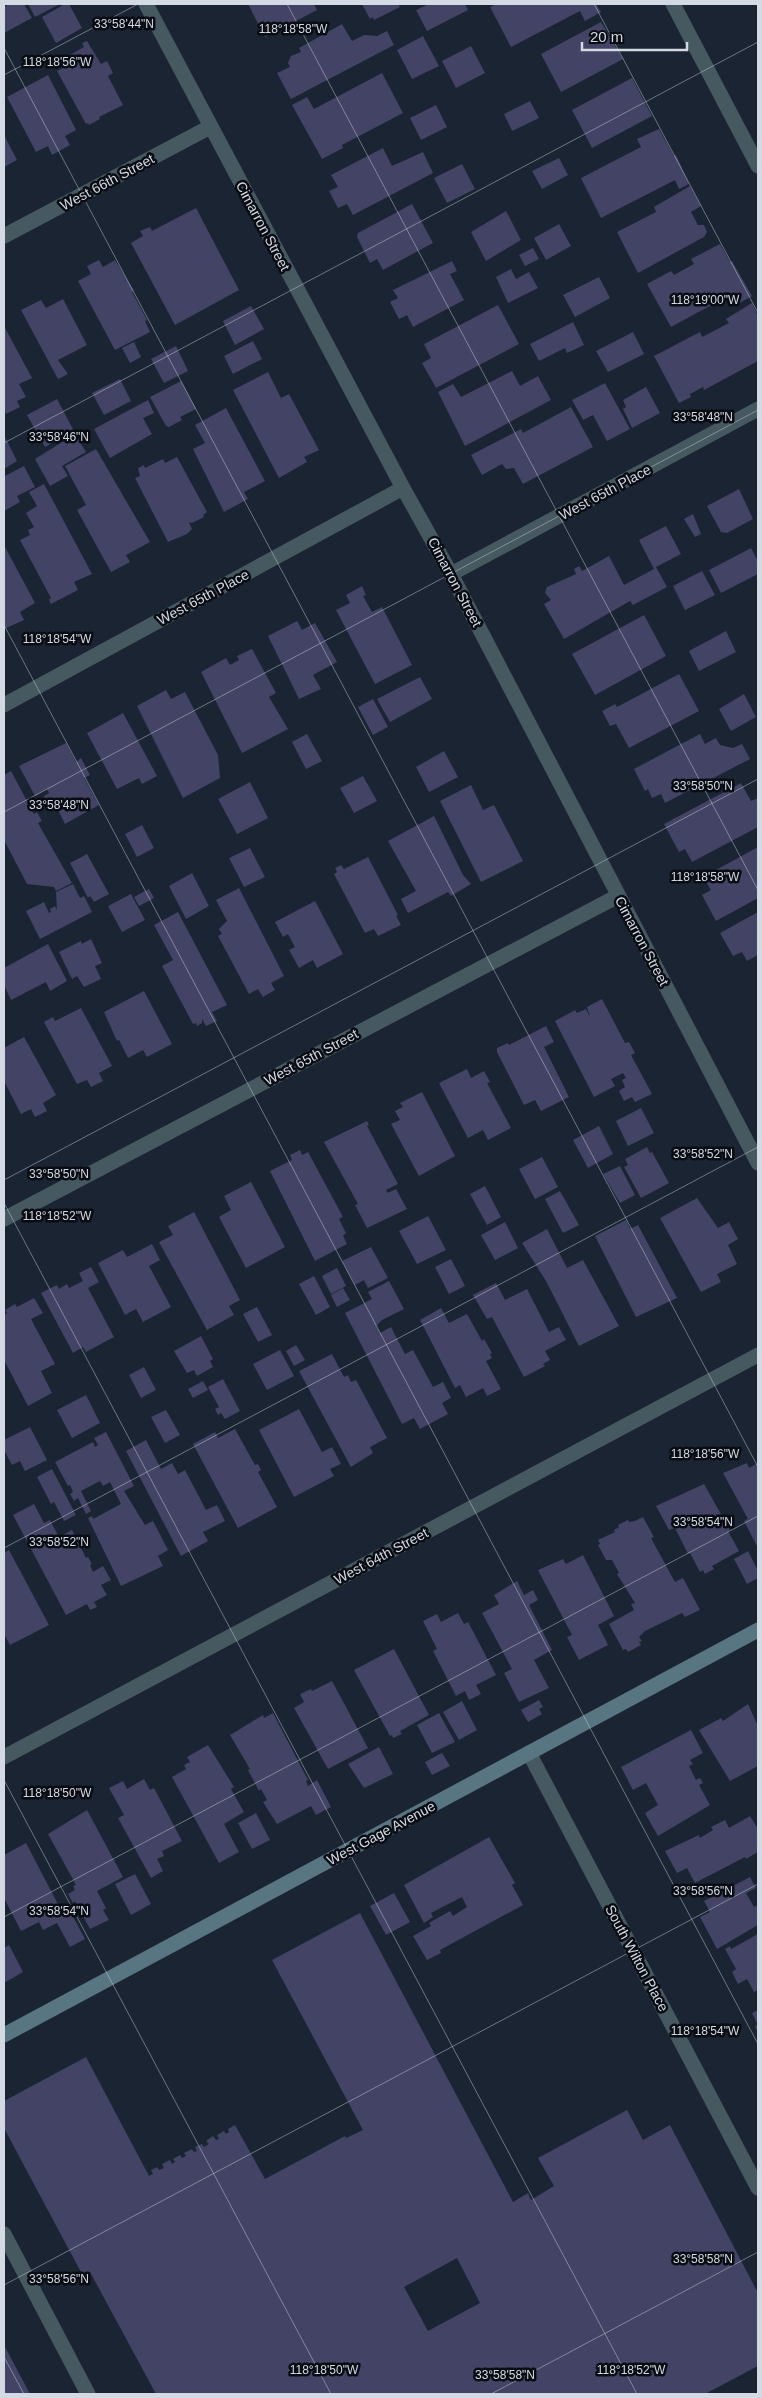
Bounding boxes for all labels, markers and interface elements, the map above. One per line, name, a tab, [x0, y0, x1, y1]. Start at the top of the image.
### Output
text: 33°58'44"N	[94, 17, 154, 31]
scale bar	[582, 20, 687, 52]
text: 118°18'58"W	[259, 22, 328, 36]
text: 20 m	[590, 28, 623, 45]
text: 118°18'56"W	[23, 55, 92, 69]
street label: West 66th Street	[57, 150, 157, 213]
street label: Cimarron Street	[233, 179, 293, 273]
text: 118°19'00"W	[671, 293, 740, 307]
text: 33°58'48"N	[673, 410, 733, 424]
text: 33°58'46"N	[29, 430, 89, 444]
street label: West 65th Place	[556, 461, 654, 523]
street label: Cimarron Street	[425, 535, 485, 629]
street label: West 65th Place	[154, 566, 252, 628]
text: 118°18'54"W	[23, 632, 92, 646]
text: 33°58'50"N	[673, 779, 733, 793]
text: 33°58'48"N	[29, 798, 89, 812]
text: 118°18'58"W	[671, 870, 740, 884]
street label: Cimarron Street	[612, 894, 672, 988]
street label: West 65th Street	[261, 1025, 361, 1088]
text: 33°58'52"N	[673, 1147, 733, 1161]
text: 33°58'50"N	[29, 1167, 89, 1181]
text: 118°18'52"W	[23, 1209, 92, 1223]
text: 118°18'56"W	[671, 1447, 740, 1461]
text: 33°58'54"N	[673, 1515, 733, 1529]
street label: West 64th Street	[331, 1524, 431, 1587]
text: 33°58'52"N	[29, 1535, 89, 1549]
text: 118°18'50"W	[23, 1786, 92, 1800]
street label: West Gage Avenue	[324, 1798, 438, 1868]
text: 33°58'56"N	[673, 1884, 733, 1898]
street label: South Wilton Place	[602, 1902, 672, 2014]
text: 33°58'54"N	[29, 1904, 89, 1918]
text: 118°18'54"W	[671, 2024, 740, 2038]
text: 33°58'58"N	[673, 2252, 733, 2266]
text: 33°58'56"N	[29, 2272, 89, 2286]
text: 118°18'50"W	[290, 2363, 359, 2377]
text: 118°18'52"W	[597, 2363, 666, 2377]
text: 33°58'58"N	[475, 2368, 535, 2382]

